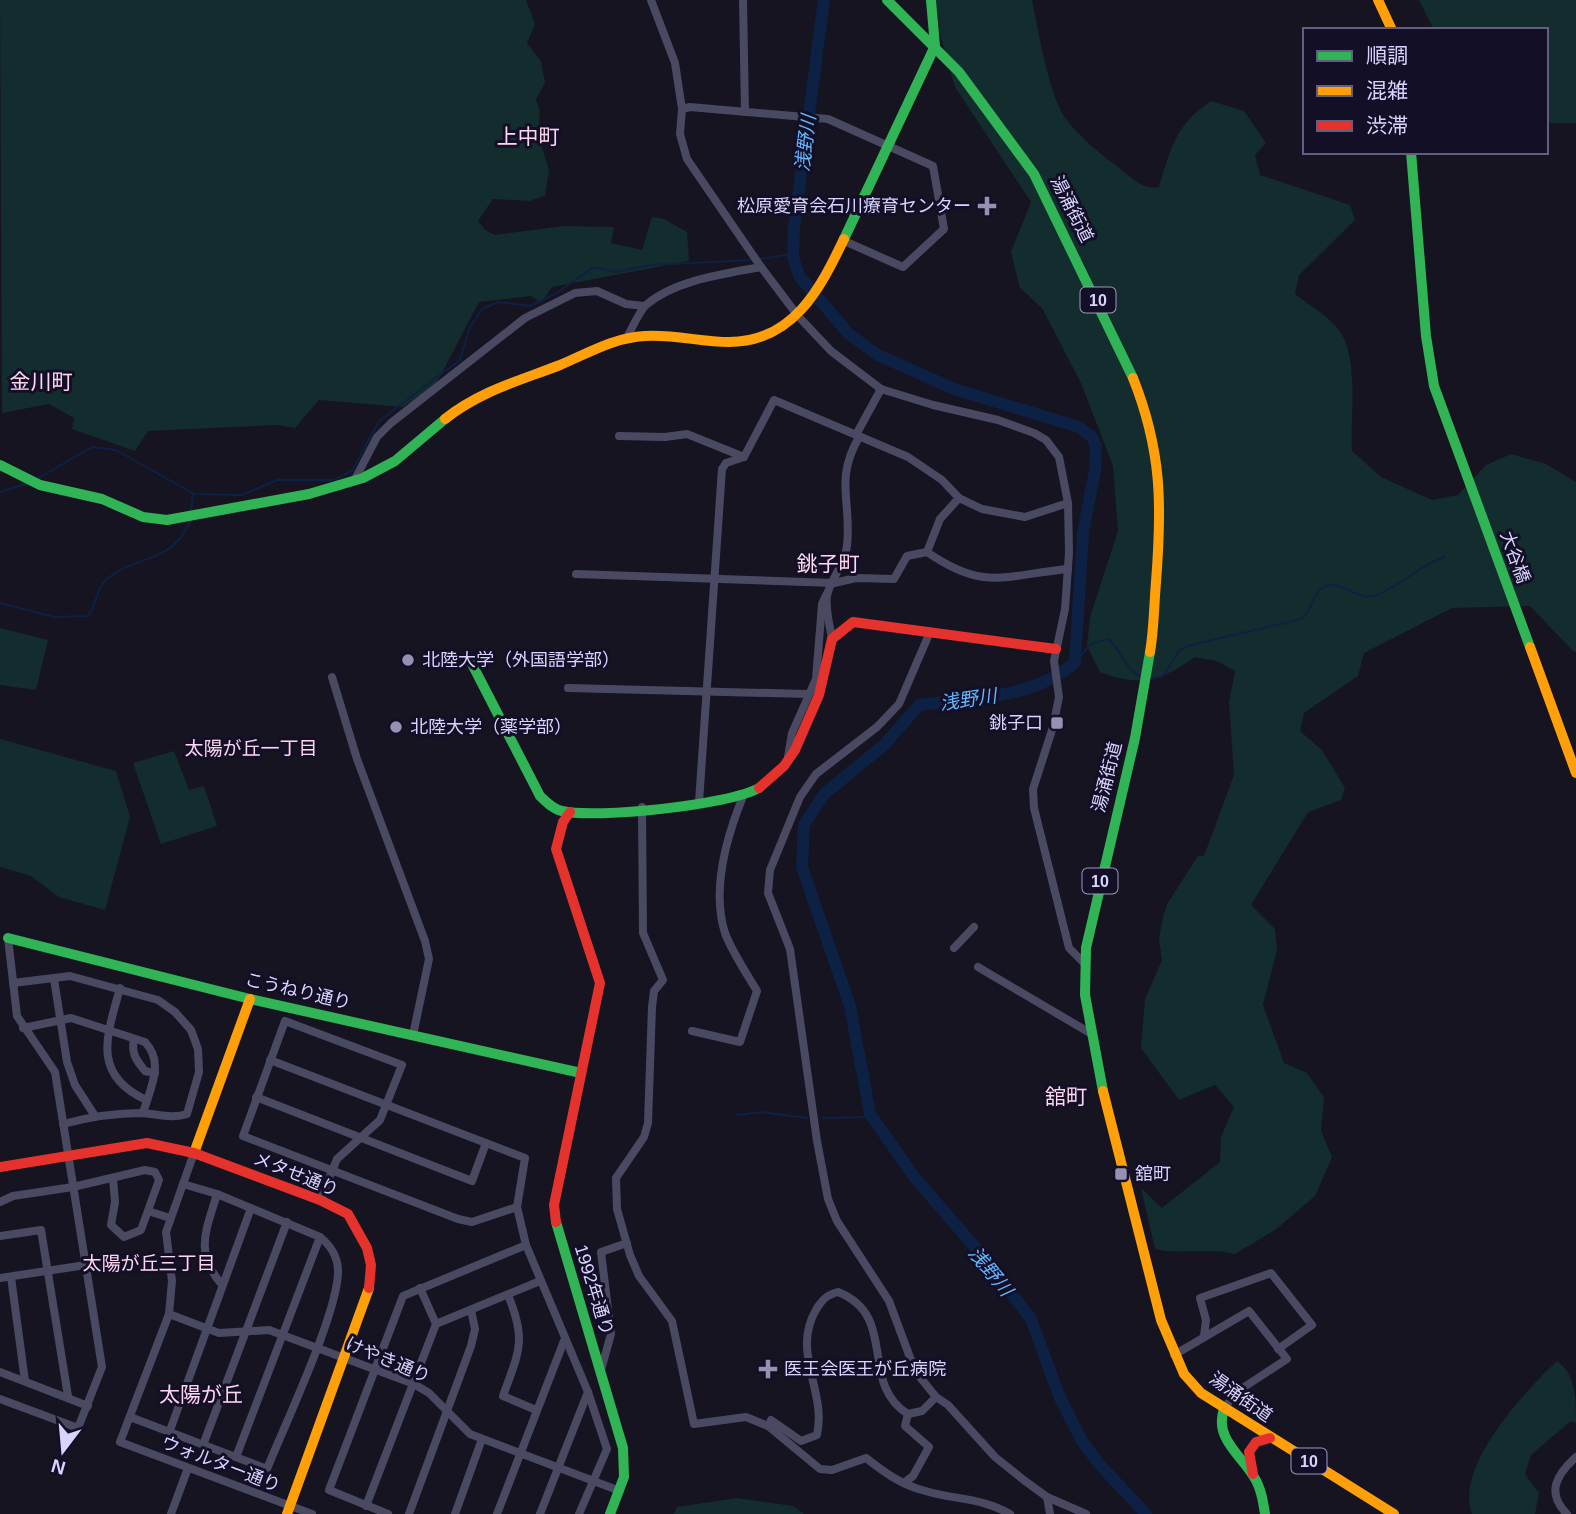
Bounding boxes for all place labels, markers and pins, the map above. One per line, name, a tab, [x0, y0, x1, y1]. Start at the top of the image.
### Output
place label: 松原愛育会石川療育センター	[737, 196, 971, 216]
marker: 松原愛育会石川療育センター	[977, 196, 997, 216]
place label: 北陸大学（外国語学部）	[422, 650, 620, 670]
marker: 北陸大学（外国語学部）	[400, 652, 416, 668]
place label: 銚子口	[989, 713, 1043, 733]
marker: 銚子口	[1049, 715, 1065, 731]
place label: 北陸大学（薬学部）	[410, 717, 572, 737]
marker: 北陸大学（薬学部）	[388, 719, 404, 735]
place label: 舘町	[1135, 1164, 1171, 1184]
marker: 舘町	[1113, 1166, 1129, 1182]
marker: 医王会医王が丘病院	[758, 1359, 778, 1379]
place label: 医王会医王が丘病院	[784, 1359, 946, 1379]

